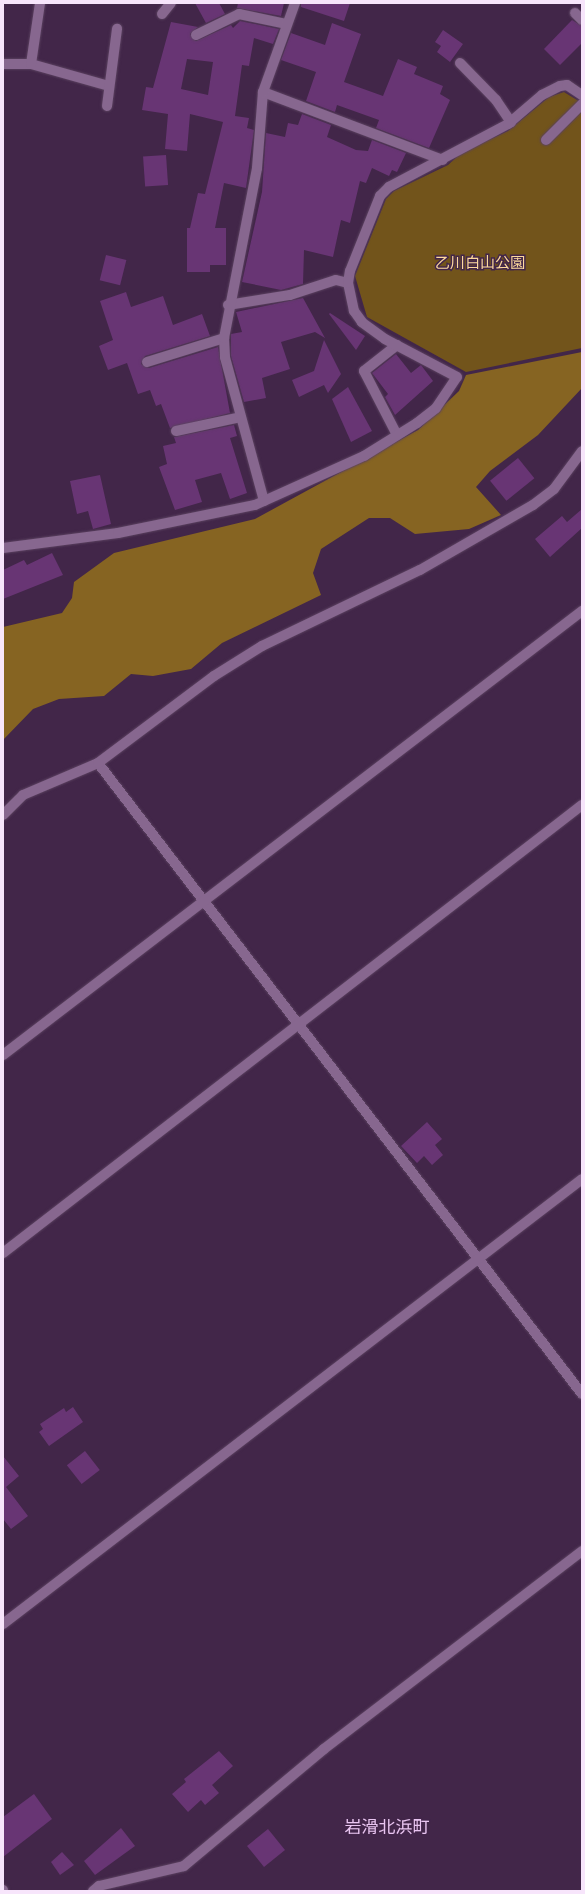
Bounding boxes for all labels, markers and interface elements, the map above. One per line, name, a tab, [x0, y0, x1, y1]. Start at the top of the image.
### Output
park label: 乙川白山公園	[435, 254, 525, 272]
district label: 岩滑北浜町	[345, 1817, 429, 1837]

